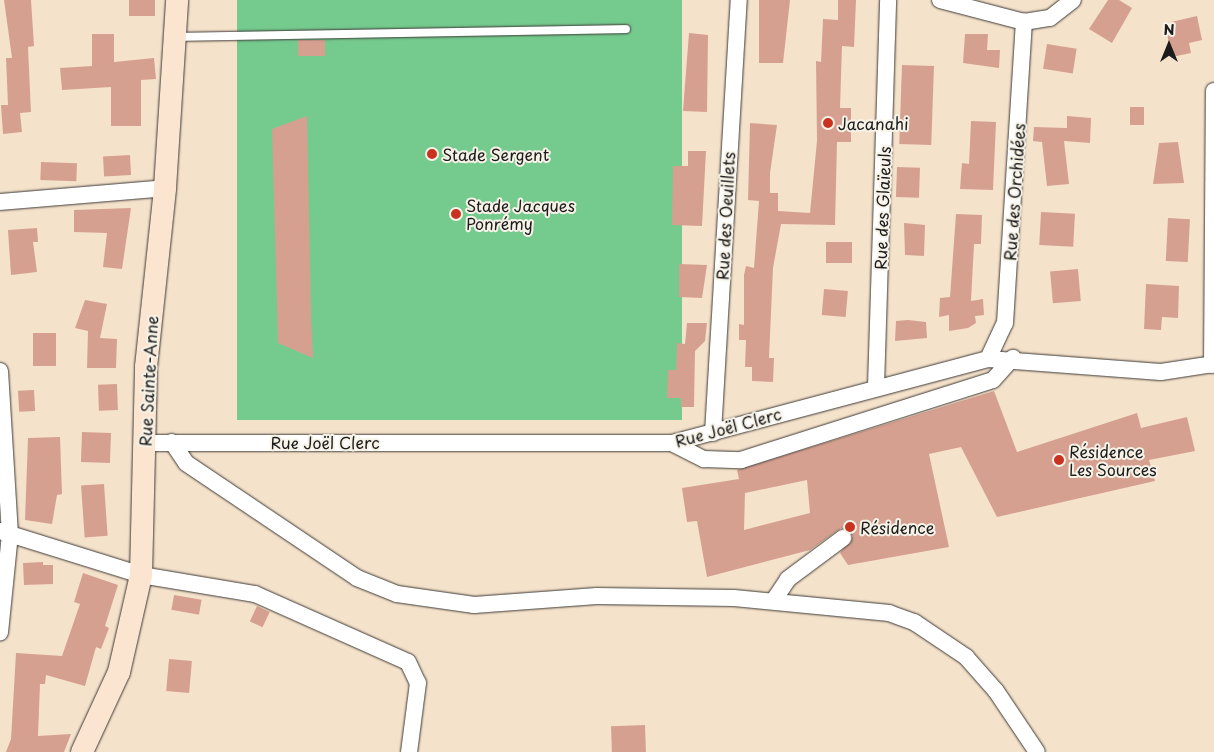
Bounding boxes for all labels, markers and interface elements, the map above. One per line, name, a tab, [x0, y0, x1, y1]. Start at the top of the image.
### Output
text: N	[1163, 19, 1175, 40]
north arrow	[1144, 20, 1194, 70]
place label: Jacanahi	[838, 113, 909, 133]
marker: Jacanahi	[822, 117, 834, 129]
street label: Rue des Orchidées	[1000, 121, 1028, 263]
place label: Stade Sergent	[442, 144, 549, 164]
street label: Rue des Glaïeuls	[870, 145, 894, 271]
marker: Stade Sergent	[426, 148, 438, 160]
street label: Rue des Oeuillets	[712, 150, 738, 282]
place label: Stade Jacques Ponrémy	[466, 195, 577, 233]
marker: Stade Jacques Ponrémy	[450, 208, 462, 220]
street label: Rue Sainte-Anne	[135, 315, 161, 447]
street label: Rue Joël Clerc	[672, 403, 784, 451]
street label: Rue Joël Clerc	[269, 432, 381, 452]
place label: Résidence Les Sources	[1069, 441, 1159, 479]
marker: Résidence Les Sources	[1053, 454, 1065, 466]
place label: Résidence	[860, 517, 934, 537]
marker: Résidence	[844, 521, 856, 533]

